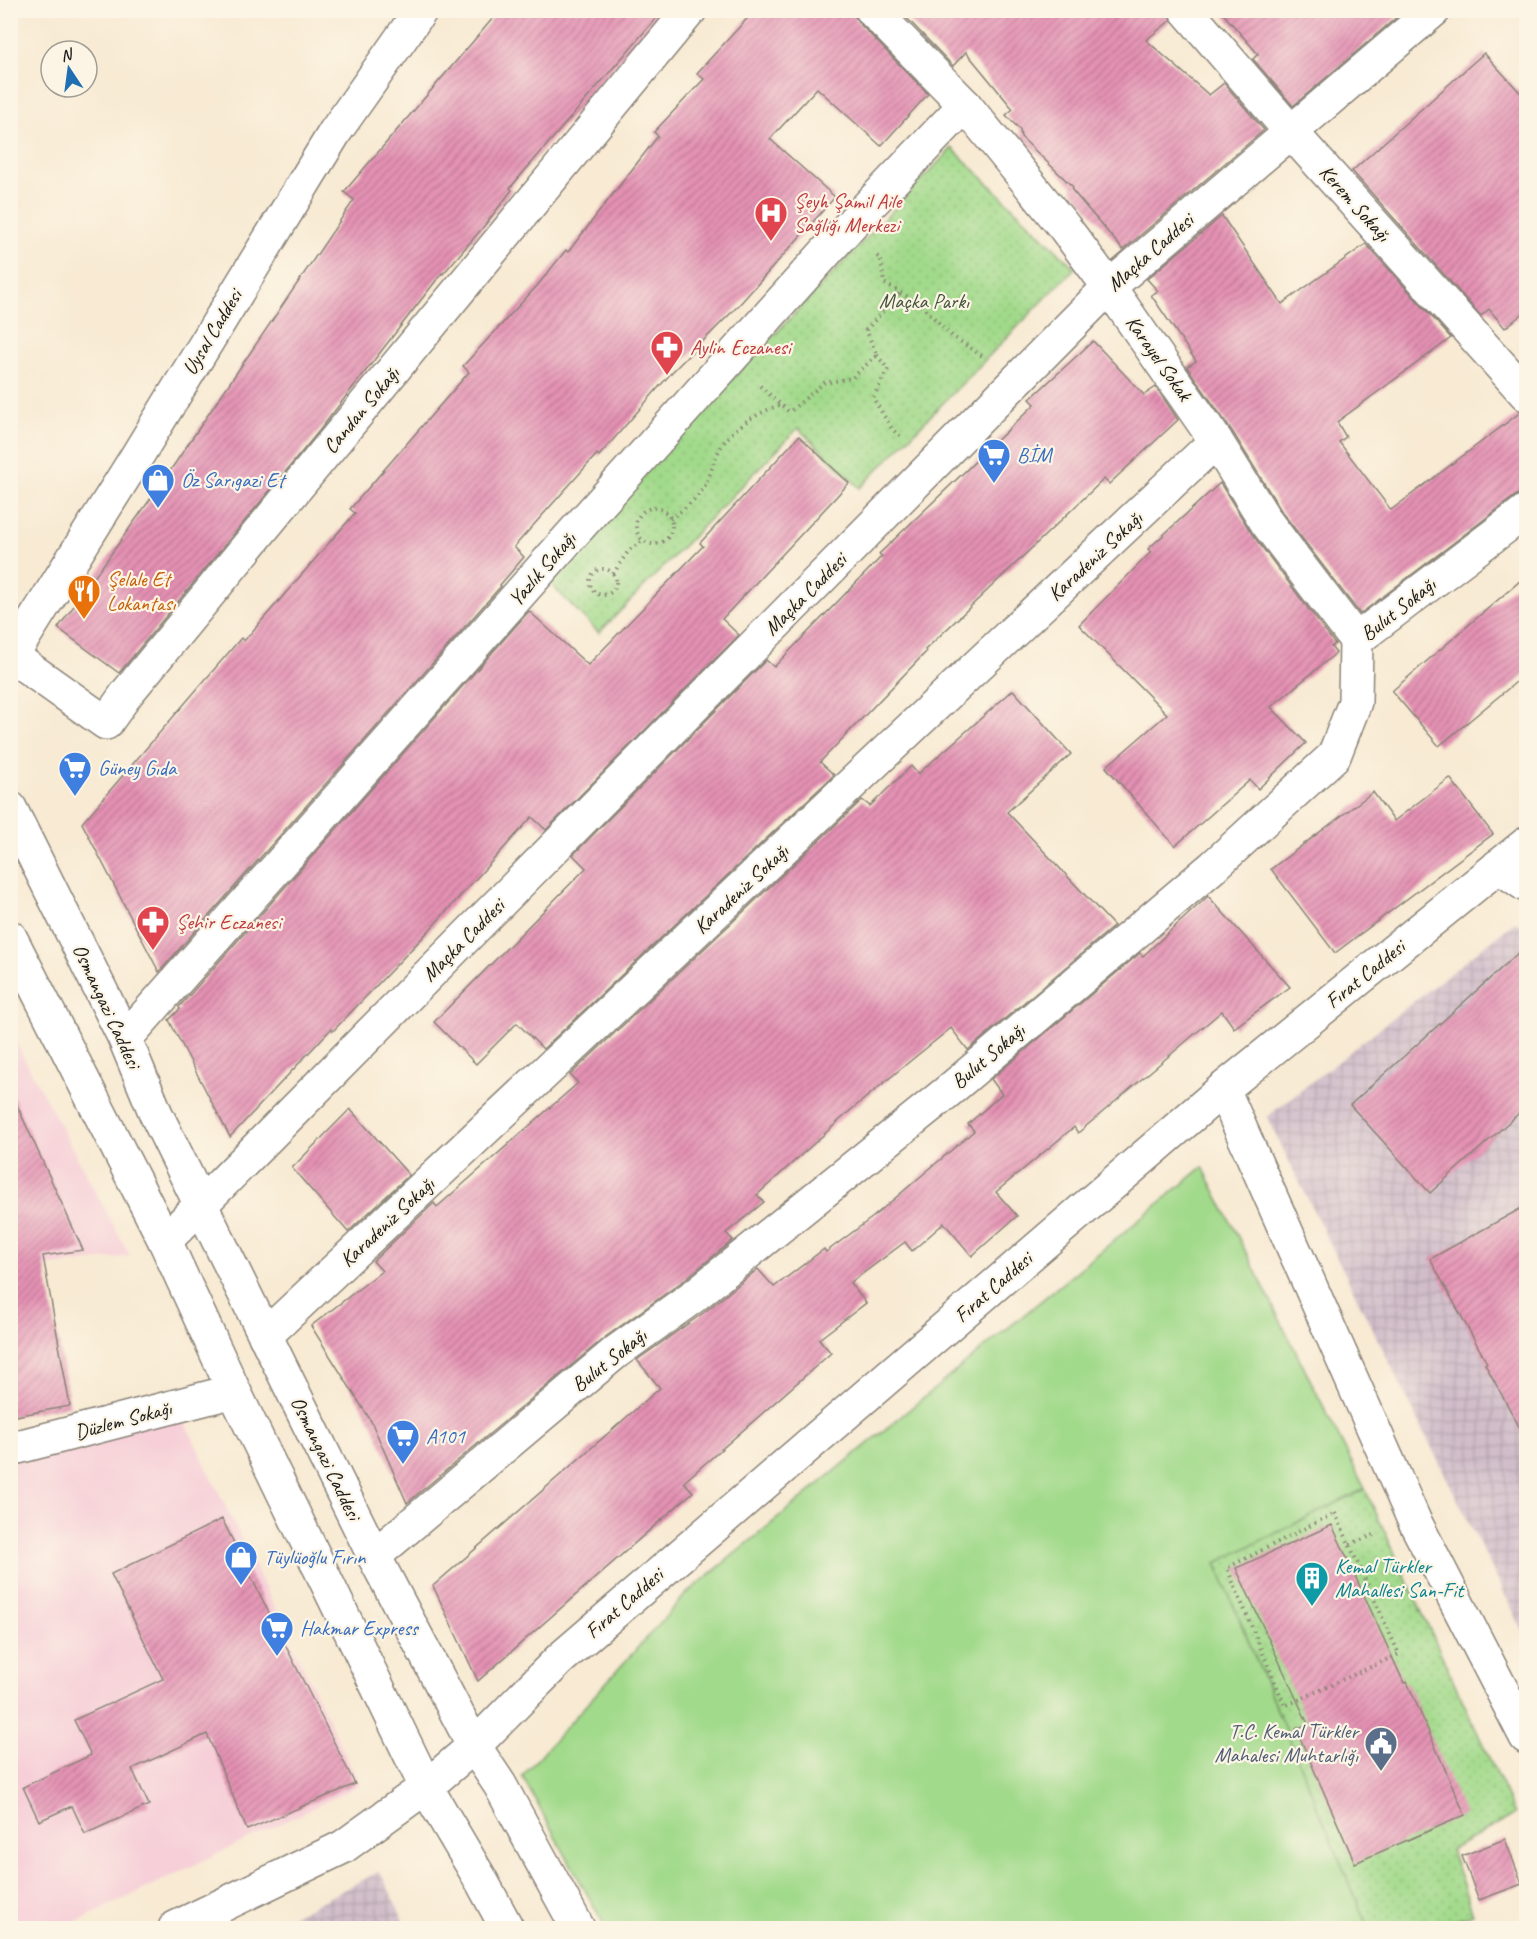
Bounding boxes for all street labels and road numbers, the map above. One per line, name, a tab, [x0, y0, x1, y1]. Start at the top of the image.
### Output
street label: Kerem Sokağı	[1314, 159, 1397, 248]
street label: Maçka Caddesi	[1101, 205, 1201, 297]
street label: Uysal Caddesi	[176, 282, 249, 380]
street label: Karayel Sokak	[1120, 310, 1199, 407]
street label: Candan Sokağı	[317, 360, 406, 459]
street label: Karadeniz Sokağı	[1042, 505, 1149, 607]
street label: Yazlık Sokağı	[503, 526, 582, 611]
street label: Maçka Caddesi	[758, 545, 854, 641]
street label: Bulut Sokağı	[1355, 571, 1442, 646]
street label: Karadeniz Sokağı	[688, 838, 795, 940]
street label: Maçka Caddesi	[416, 891, 512, 987]
street label: Fırat Caddesi	[1320, 932, 1412, 1014]
street label: Osmangazi Caddesi	[67, 940, 148, 1075]
street label: Bulut Sokağı	[946, 1017, 1031, 1094]
street label: Karadeniz Sokağı	[334, 1171, 441, 1273]
street label: Fırat Caddesi	[949, 1244, 1040, 1328]
street label: Bulut Sokağı	[566, 1322, 653, 1397]
street label: Osmangazi Caddesi	[285, 1392, 368, 1527]
street label: Düzlem Sokağı	[72, 1394, 175, 1445]
street label: Fırat Caddesi	[580, 1560, 671, 1644]

